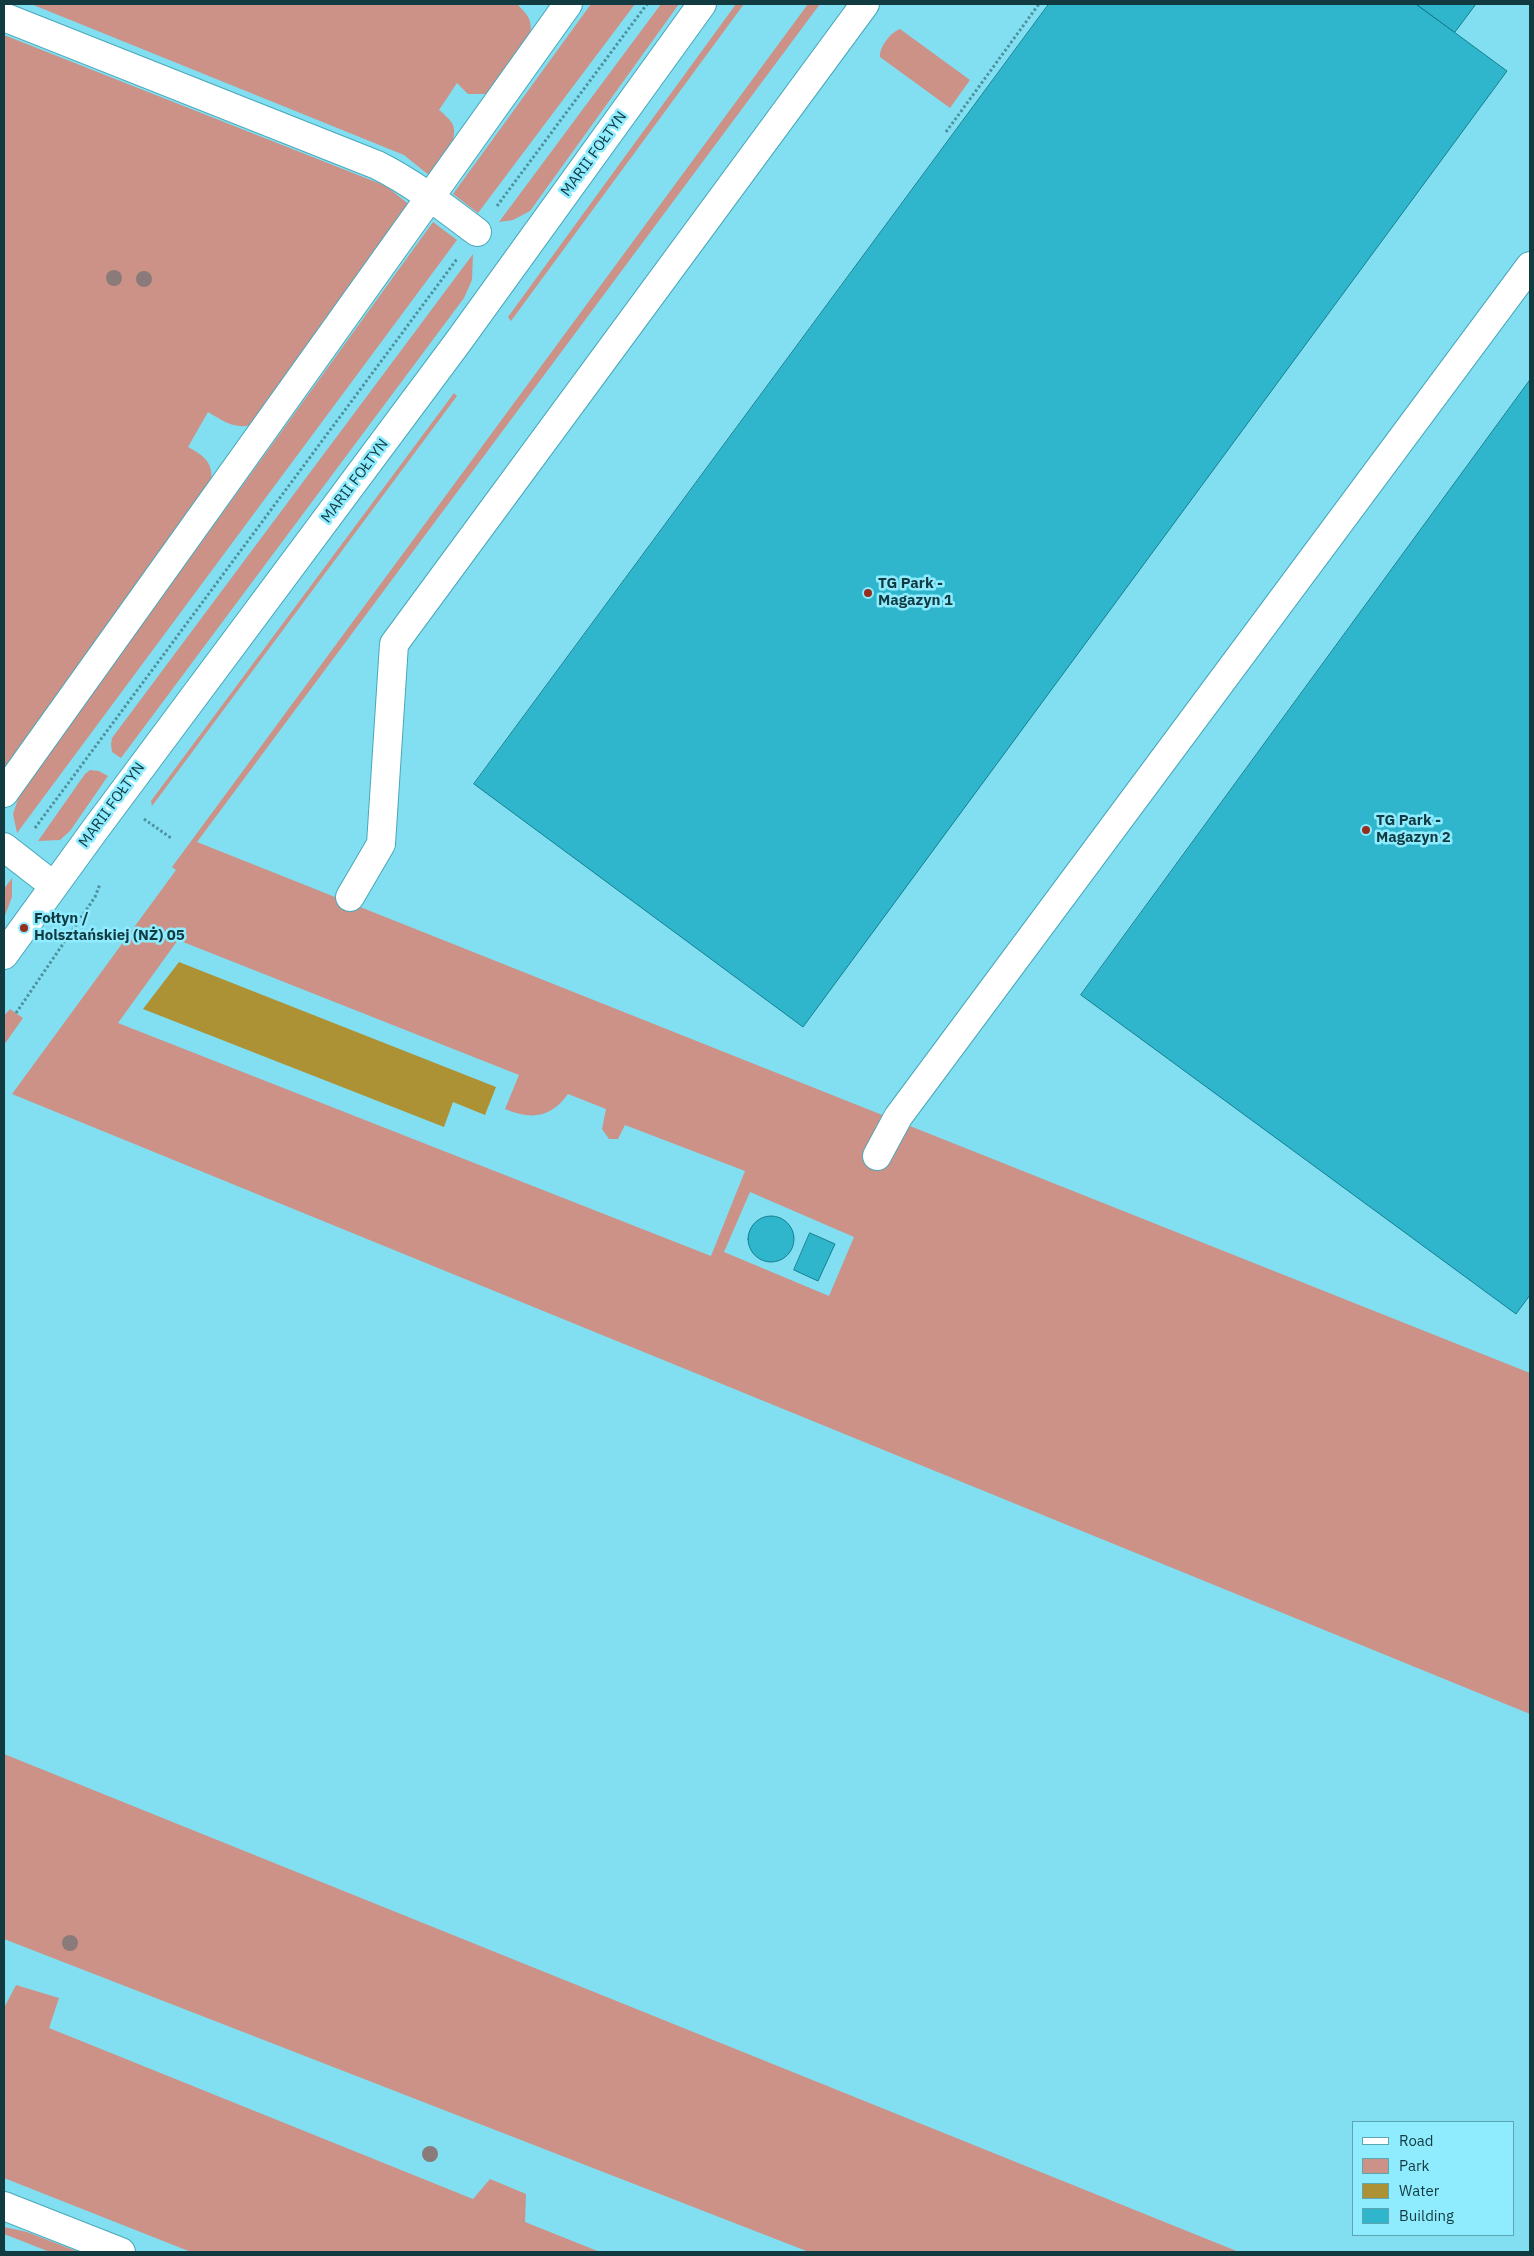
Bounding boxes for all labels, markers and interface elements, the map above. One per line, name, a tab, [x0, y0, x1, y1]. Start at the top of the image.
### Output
street label: MARII FOŁTYN	[557, 108, 631, 200]
street label: MARII FOŁTYN	[318, 435, 392, 527]
place label: TG Park - Magazyn 1	[878, 575, 953, 610]
marker: TG Park - Magazyn 1	[862, 587, 874, 599]
street label: MARII FOŁTYN	[75, 759, 149, 851]
place label: TG Park - Magazyn 2	[1376, 812, 1451, 847]
marker: TG Park - Magazyn 2	[1360, 824, 1372, 836]
place label: Fołtyn / Holsztańskiej (NŻ) 05	[34, 910, 185, 945]
marker: Fołtyn / Holsztańskiej (NŻ) 05	[18, 922, 30, 934]
legend	[1352, 2121, 1514, 2236]
text: Road	[1399, 2131, 1434, 2150]
text: Park	[1399, 2156, 1429, 2175]
text: Water	[1399, 2181, 1439, 2200]
text: Building	[1399, 2206, 1454, 2225]

